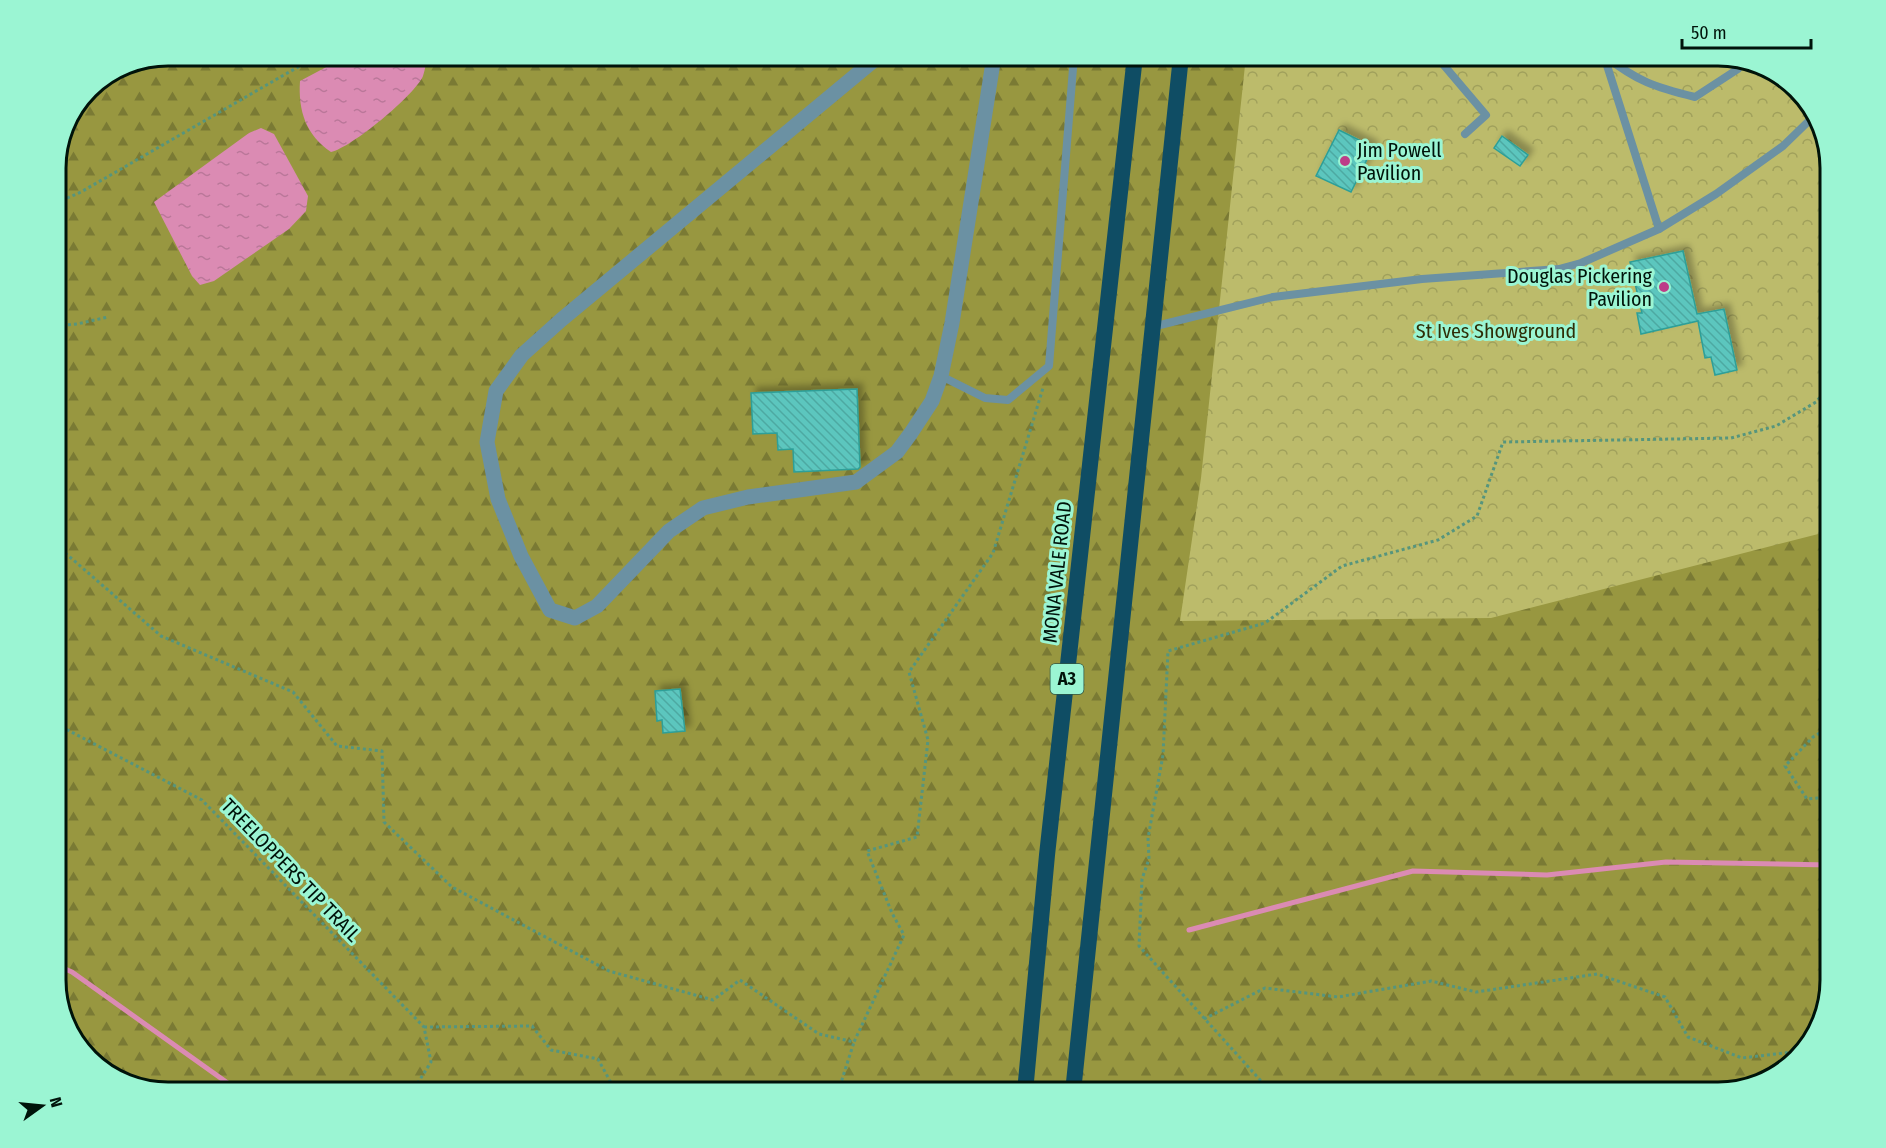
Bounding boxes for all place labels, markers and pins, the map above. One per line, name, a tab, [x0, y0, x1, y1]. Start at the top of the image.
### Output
place label: Jim Powell Pavilion	[1357, 138, 1442, 185]
marker: Jim Powell Pavilion	[1338, 154, 1352, 168]
place label: Douglas Pickering Pavilion	[1507, 264, 1653, 311]
marker: Douglas Pickering Pavilion	[1657, 280, 1671, 294]

